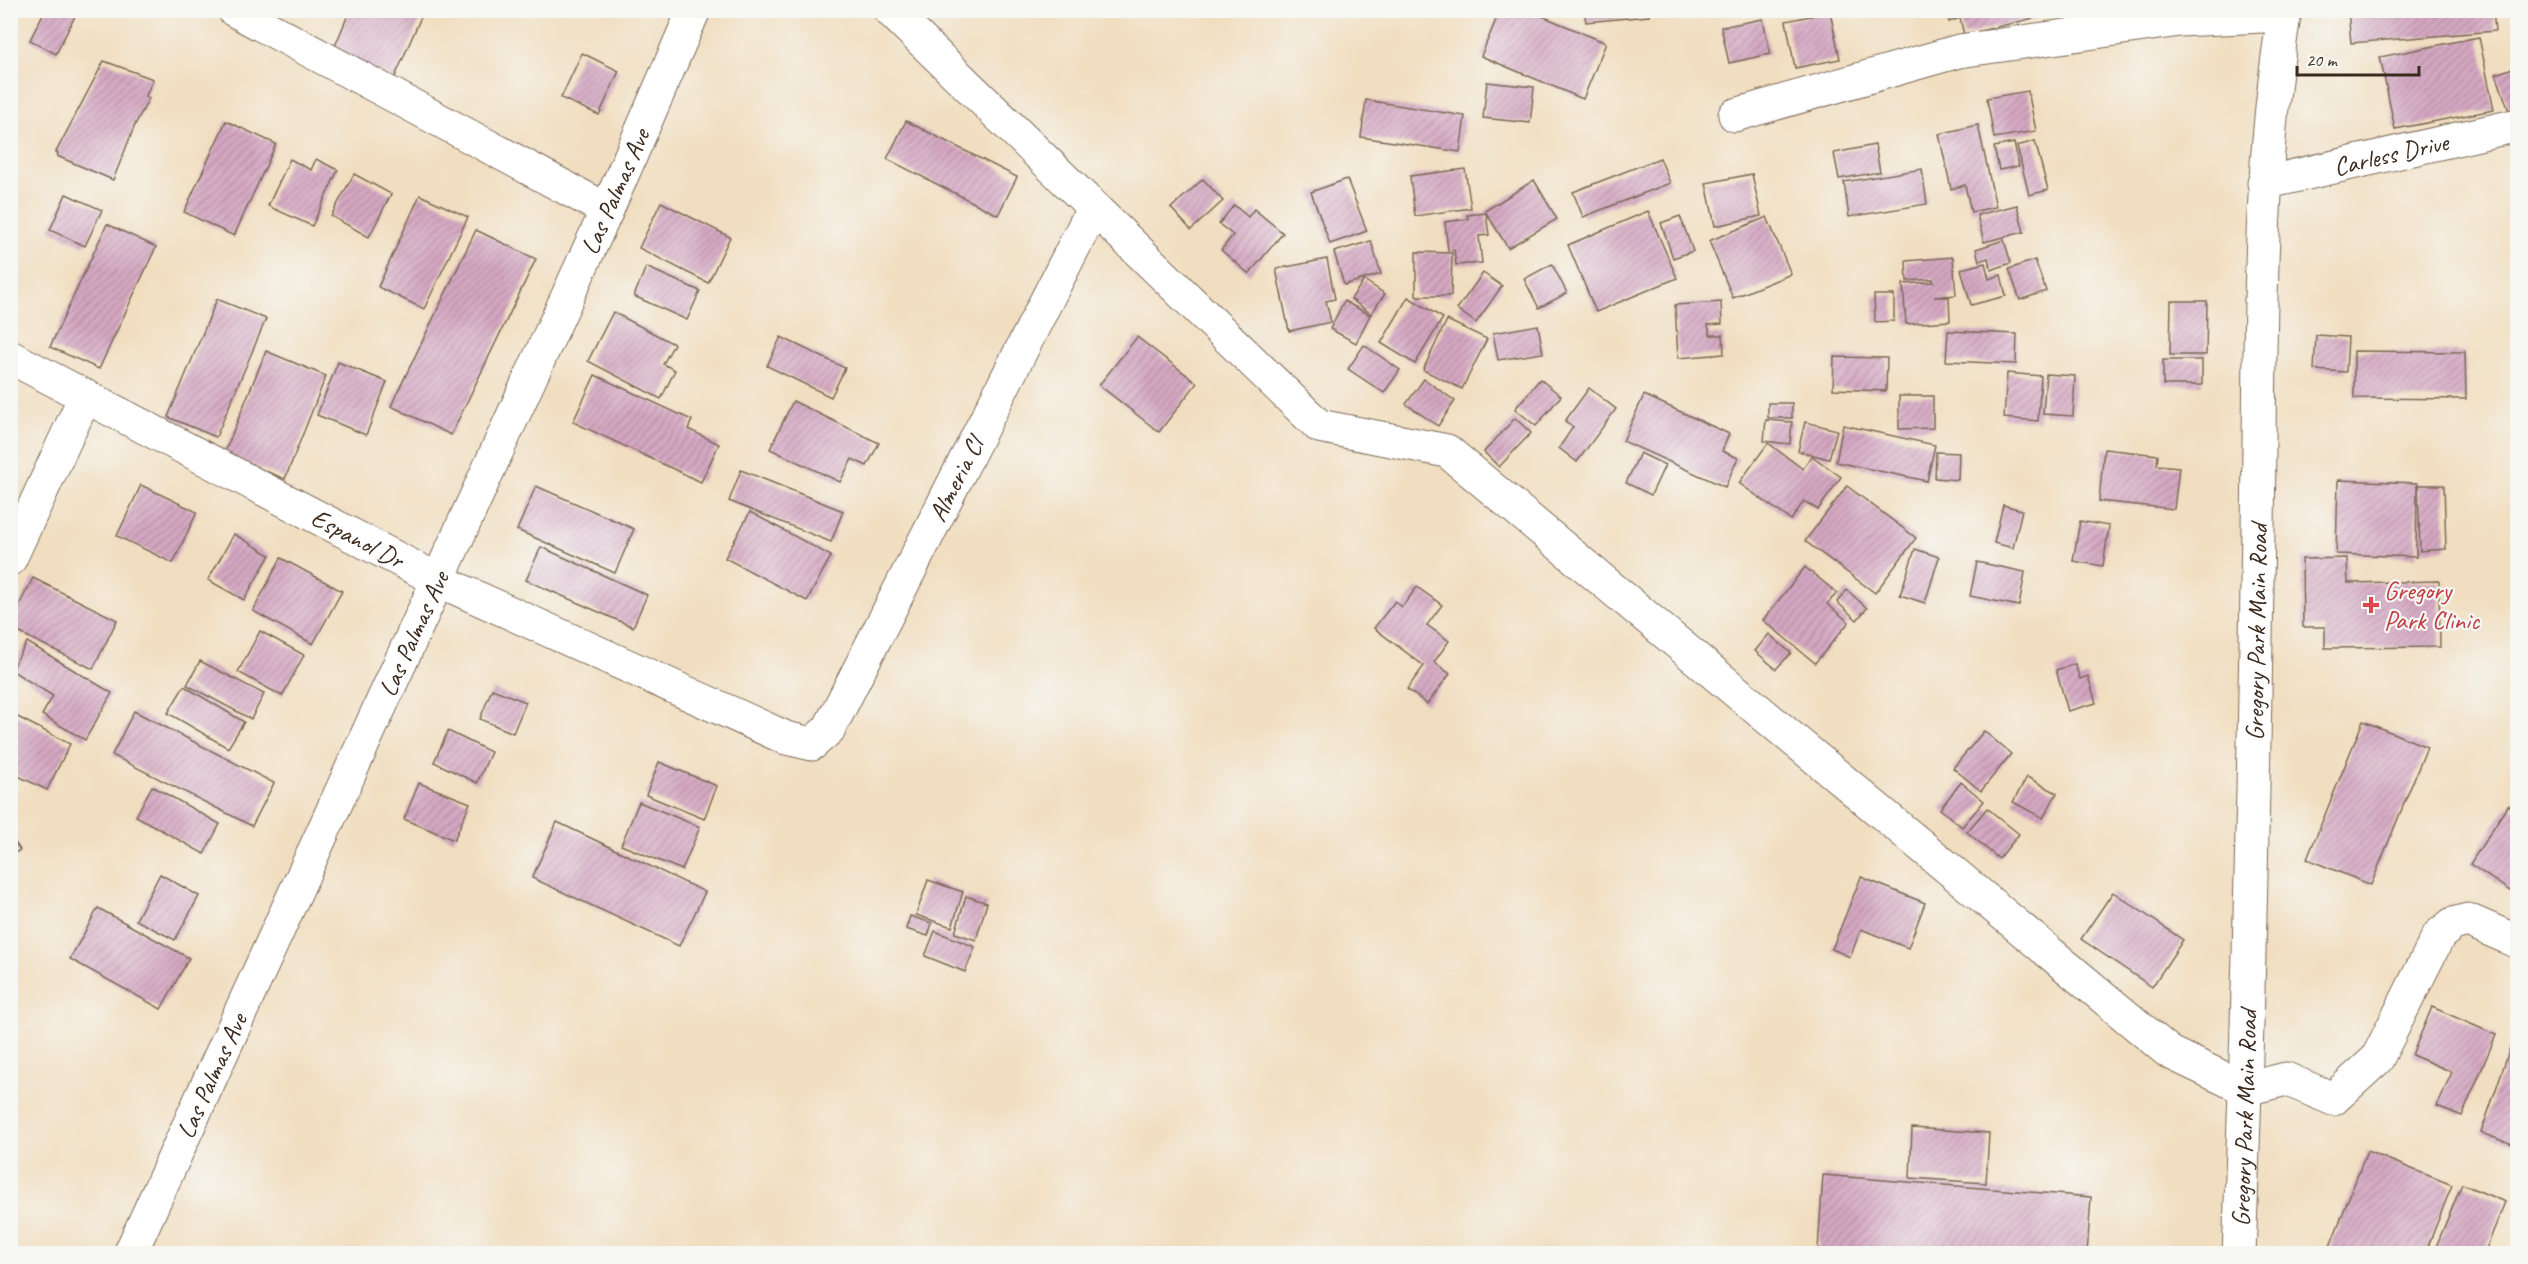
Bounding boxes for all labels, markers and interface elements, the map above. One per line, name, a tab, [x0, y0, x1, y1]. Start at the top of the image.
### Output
scale bar	[2297, 39, 2418, 77]
text: 20 m	[2306, 49, 2339, 71]
street label: Las Palmas Ave	[573, 121, 658, 259]
street label: Carless Drive	[2330, 124, 2454, 183]
street label: Almeria Cl	[921, 428, 993, 527]
street label: Espanol Dr	[306, 500, 411, 577]
street label: Gregory Park Main Road	[2238, 520, 2275, 741]
street label: Las Palmas Ave	[371, 564, 457, 701]
place label: Gregory Park Clinic	[2384, 574, 2480, 637]
marker: Gregory Park Clinic	[2362, 596, 2380, 614]
street label: Gregory Park Main Road	[2224, 1005, 2264, 1227]
street label: Las Palmas Ave	[169, 1006, 255, 1143]

